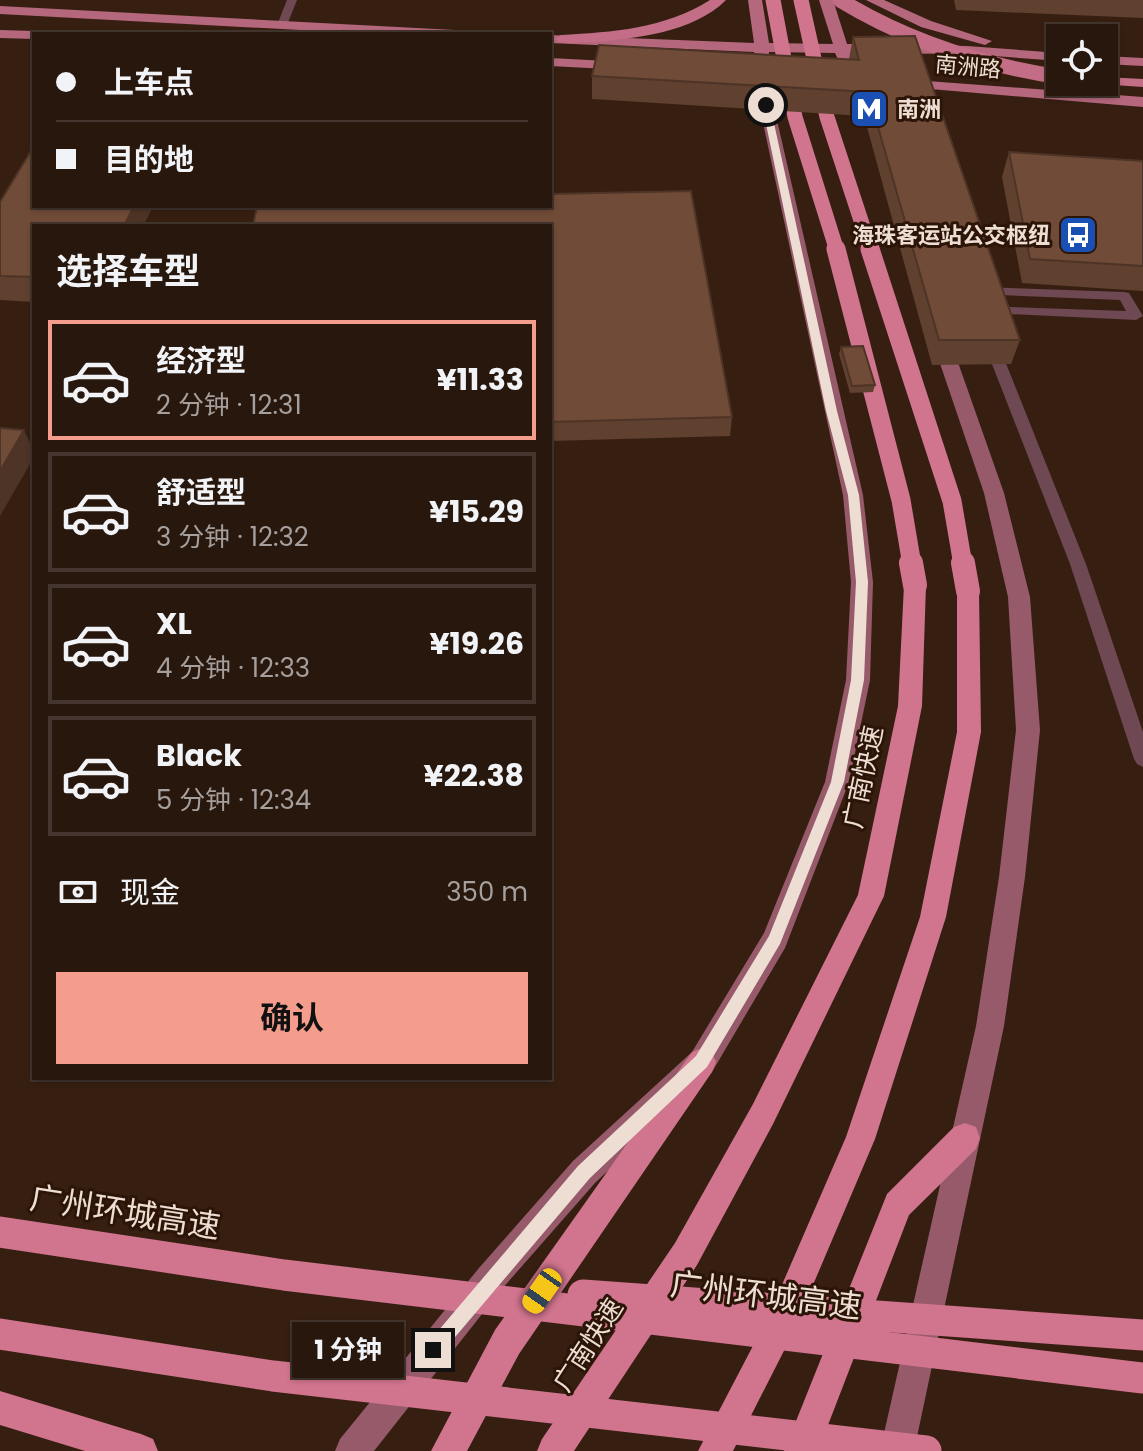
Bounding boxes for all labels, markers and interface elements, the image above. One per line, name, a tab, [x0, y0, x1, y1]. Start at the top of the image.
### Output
map controls	[1046, 24, 1118, 96]
button: locate	[1046, 24, 1118, 96]
street label: 南洲路	[934, 49, 1002, 85]
text: 上车点	[104, 61, 194, 104]
route start	[748, 87, 784, 123]
metro station icon: 南洲	[848, 88, 890, 130]
place label: 南洲	[897, 94, 941, 125]
text: 目的地	[104, 138, 194, 181]
bus stop icon: 海珠客运站公交枢纽	[1057, 214, 1099, 256]
place label: 海珠客运站公交枢纽	[852, 220, 1050, 251]
text: 选择车型	[56, 246, 200, 297]
text: 经济型	[156, 339, 246, 382]
icon: car	[60, 344, 132, 416]
text: ¥11.33	[437, 358, 524, 401]
text: 2 分钟 · 12:31	[156, 387, 302, 423]
text: 舒适型	[156, 471, 246, 514]
icon: car	[60, 476, 132, 548]
text: ¥15.29	[429, 490, 524, 533]
text: 3 分钟 · 12:32	[156, 519, 309, 555]
text: XL	[156, 602, 192, 645]
icon: car	[60, 608, 132, 680]
text: ¥19.26	[429, 622, 524, 665]
text: 4 分钟 · 12:33	[156, 650, 310, 686]
street label: 广南快速	[835, 722, 891, 832]
text: Black	[156, 734, 242, 777]
icon: car	[60, 740, 132, 812]
text: ¥22.38	[424, 754, 524, 797]
text: 5 分钟 · 12:34	[156, 782, 311, 818]
icon: cash	[56, 870, 100, 914]
text: 现金	[120, 871, 180, 914]
text: 350 m	[446, 874, 528, 910]
button: 确认	[56, 972, 528, 1064]
street label: 广州环城高速	[27, 1175, 223, 1249]
street label: 广州环城高速	[668, 1261, 864, 1329]
car	[518, 1264, 566, 1318]
street label: 广南快速	[545, 1292, 631, 1398]
callout: 1 分钟	[293, 1322, 405, 1378]
text: 1 分钟	[314, 1332, 382, 1368]
route end	[415, 1332, 451, 1368]

